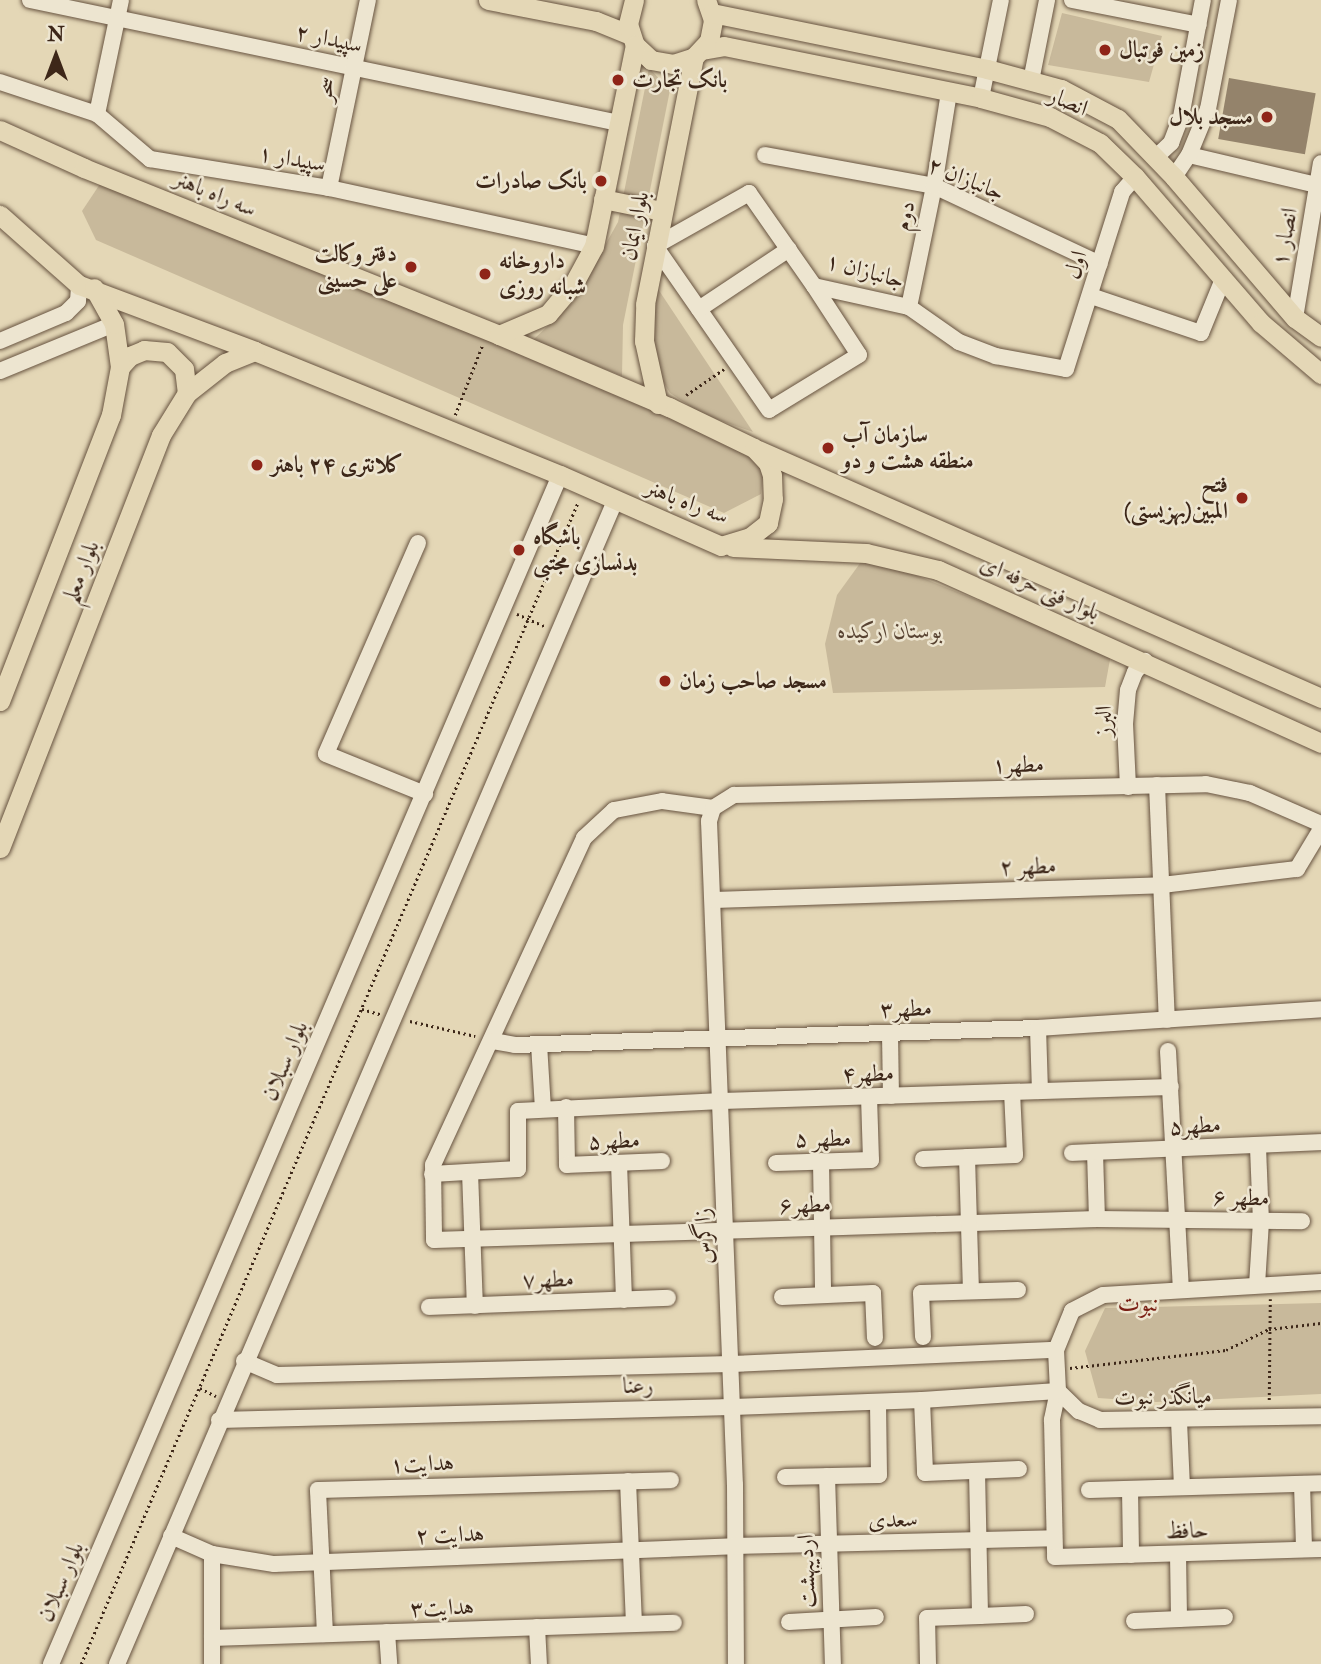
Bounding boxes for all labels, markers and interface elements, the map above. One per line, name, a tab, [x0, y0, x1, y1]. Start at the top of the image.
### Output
street label: سپیدار ۲	[293, 18, 365, 60]
north arrow	[21, 21, 91, 91]
text: N	[47, 23, 65, 47]
place label: زمین فوتبال	[1119, 36, 1205, 64]
marker: زمین فوتبال	[1097, 42, 1113, 58]
place label: بانک تجارت	[632, 66, 727, 94]
marker: بانک تجارت	[610, 72, 626, 88]
street label: سحر	[310, 74, 342, 104]
street label: انصار	[1044, 81, 1092, 123]
place label: مسجد بلال	[1169, 103, 1253, 131]
marker: مسجد بلال	[1259, 109, 1275, 125]
street label: سپیدار ۱	[256, 140, 328, 178]
street label: جانبازان ۲	[924, 151, 1008, 207]
street label: سه راه باهنر	[170, 165, 260, 223]
place label: بانک صادرات	[475, 167, 587, 195]
marker: بانک صادرات	[593, 173, 609, 189]
street label: بلوار ایمان	[615, 189, 655, 263]
street label: دوم	[888, 198, 922, 234]
street label: انصار ۱	[1266, 206, 1304, 268]
place label: دفتر وکالت علی حسینی	[314, 240, 397, 294]
place label: داروخانه شبانه روزی	[499, 247, 586, 301]
street label: جانبازان ۱	[823, 247, 907, 295]
street label: اول	[1059, 248, 1093, 282]
marker: دفتر وکالت علی حسینی	[403, 259, 419, 275]
marker: داروخانه شبانه روزی	[477, 266, 493, 282]
place label: سازمان آب منطقه هشت و دو	[842, 421, 974, 475]
marker: سازمان آب منطقه هشت و دو	[820, 440, 836, 456]
place label: کلانتری ۲۴ باهنر	[271, 451, 404, 479]
marker: کلانتری ۲۴ باهنر	[249, 457, 265, 473]
place label: فتح المبین(بهزیستی)	[1124, 471, 1228, 525]
street label: سه راه باهنر	[642, 474, 732, 530]
marker: فتح المبین(بهزیستی)	[1234, 490, 1250, 506]
place label: باشگاه بدنسازی مجتبی	[533, 523, 637, 577]
street label: بلوار معلم	[56, 537, 106, 607]
marker: باشگاه بدنسازی مجتبی	[511, 542, 527, 558]
street label: بلوار فنی حرفه ای	[976, 549, 1104, 627]
park label: بوستان ارکیده	[837, 617, 943, 645]
place label: مسجد صاحب زمان	[679, 667, 827, 695]
marker: مسجد صاحب زمان	[657, 673, 673, 689]
street label: البرز	[1090, 705, 1118, 737]
street label: مطهر۱	[992, 751, 1044, 779]
street label: مطهر ۲	[999, 852, 1057, 882]
street label: مطهر۳	[880, 994, 932, 1024]
street label: بلوار سبلان	[256, 1017, 314, 1105]
street label: مطهر۴	[842, 1059, 894, 1089]
street label: مطهر۵	[1168, 1111, 1222, 1141]
street label: مطهر ۵	[794, 1125, 852, 1153]
street label: مطهر۵	[588, 1126, 640, 1156]
street label: مطهر ۶	[1212, 1184, 1270, 1212]
street label: مطهر۶	[779, 1190, 831, 1220]
street label: زاگرس	[689, 1207, 719, 1265]
street label: مطهر۷	[522, 1265, 574, 1295]
district label: نبوت	[1117, 1290, 1159, 1318]
street label: رعنا	[622, 1372, 654, 1400]
street label: میانگذر نبوت	[1114, 1382, 1212, 1412]
street label: هدایت۱	[389, 1449, 455, 1479]
street label: سعدی	[868, 1505, 918, 1535]
street label: حافظ	[1165, 1516, 1209, 1546]
street label: هدایت ۲	[415, 1520, 485, 1550]
street label: اردیبهشت	[792, 1534, 822, 1608]
street label: بلوار سبلان	[32, 1538, 90, 1626]
street label: هدایت۳	[409, 1593, 475, 1623]

